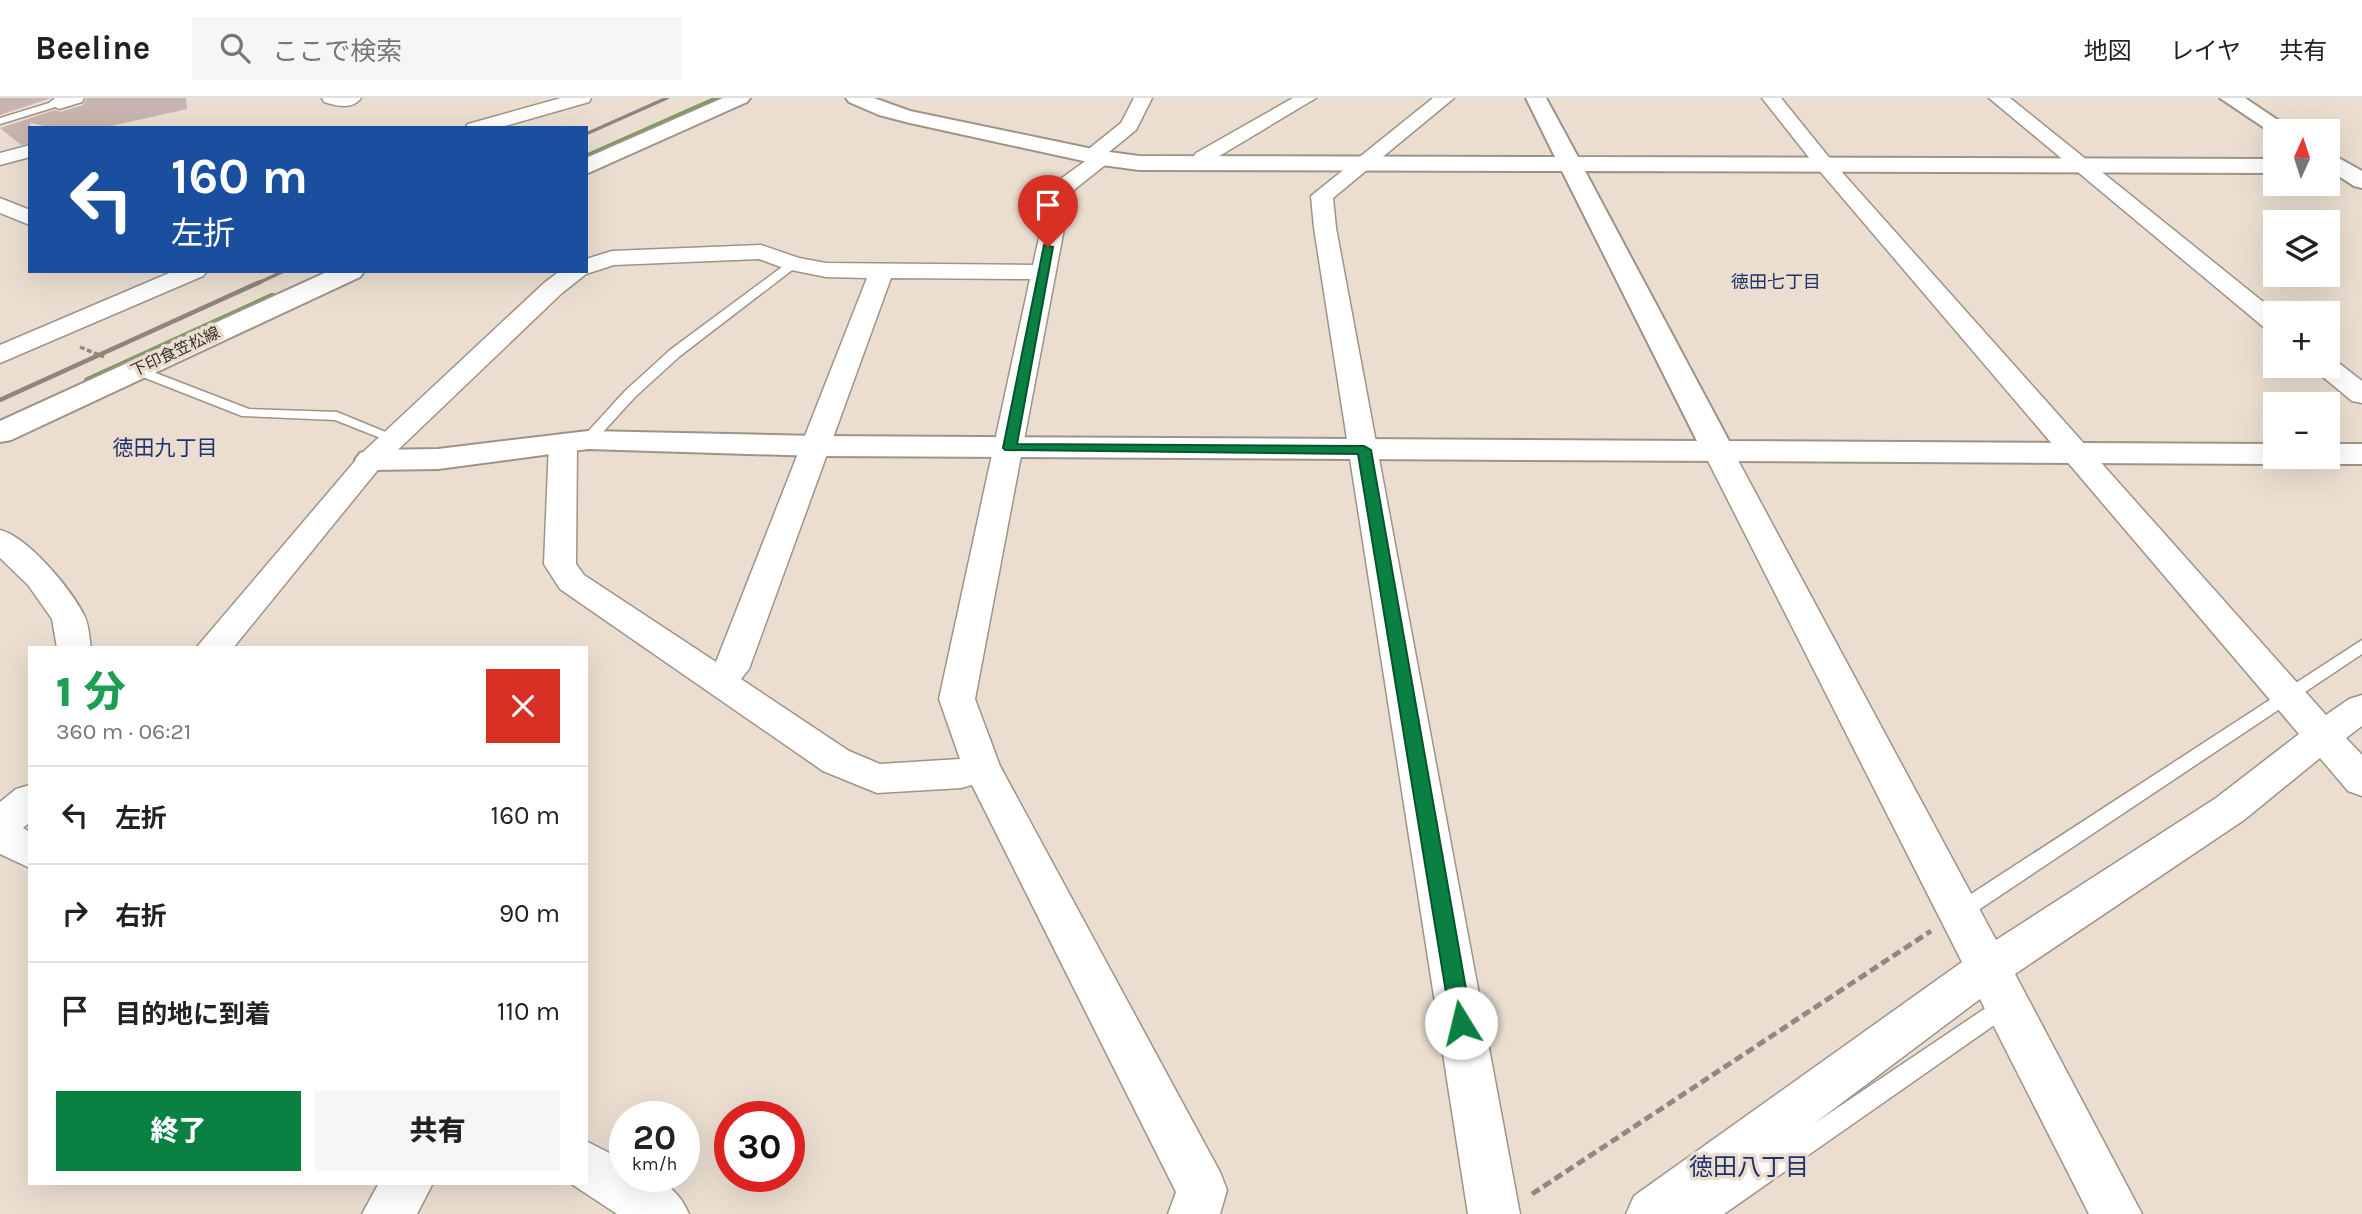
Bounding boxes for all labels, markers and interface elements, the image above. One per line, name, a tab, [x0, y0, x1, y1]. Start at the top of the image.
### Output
search box	[192, 17, 682, 80]
text: Beeline	[35, 29, 150, 67]
icon: search	[216, 29, 254, 67]
text: ここで検索	[272, 36, 402, 67]
text: 地図	[2084, 37, 2132, 65]
text: レイヤ	[2170, 37, 2241, 65]
text: 共有	[2279, 37, 2327, 65]
north arrow	[2263, 119, 2340, 196]
map controls	[2263, 119, 2340, 469]
text: 160 m	[171, 148, 308, 205]
icon: left	[56, 154, 147, 245]
pin	[1018, 175, 1078, 247]
icon: arrive	[1029, 186, 1067, 224]
button: layers	[2263, 210, 2340, 287]
text: 左折	[171, 215, 235, 252]
district label: 徳田七丁目	[1731, 271, 1821, 293]
button: +	[2263, 301, 2340, 378]
street label: 下印食笠松線	[128, 323, 223, 380]
button: −	[2263, 392, 2340, 469]
district label: 徳田九丁目	[113, 436, 218, 460]
text: 1 分	[56, 667, 125, 717]
button: close	[486, 669, 560, 743]
text: 360 m · 06:21	[56, 718, 191, 745]
icon: left	[56, 796, 94, 834]
text: 160 m	[491, 800, 560, 831]
text: 左折	[115, 803, 167, 834]
icon: right	[56, 894, 94, 932]
text: 90 m	[499, 898, 560, 929]
text: 右折	[115, 901, 167, 932]
position arrow	[1424, 986, 1498, 1060]
icon: arrive	[56, 992, 94, 1030]
text: 110 m	[497, 996, 560, 1027]
text: 目的地に到着	[115, 999, 271, 1030]
button: 終了	[56, 1091, 301, 1171]
button: 共有	[315, 1091, 560, 1171]
speed limit sign: 30	[714, 1101, 805, 1192]
text: 20	[633, 1117, 676, 1158]
text: km/h	[632, 1153, 677, 1175]
district label: 徳田八丁目	[1689, 1153, 1809, 1181]

